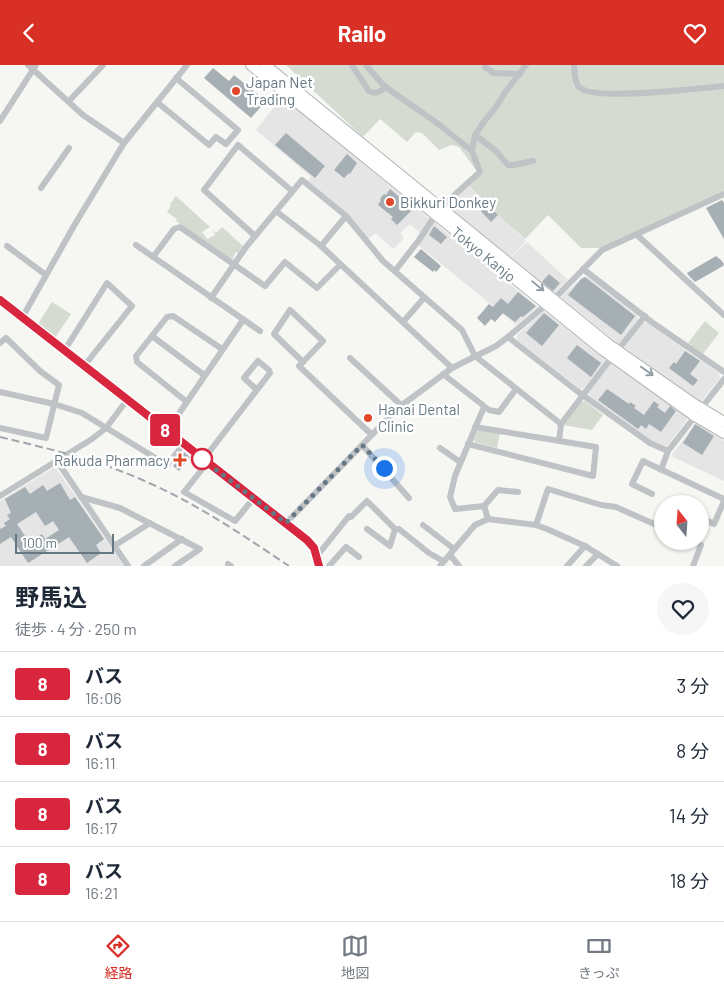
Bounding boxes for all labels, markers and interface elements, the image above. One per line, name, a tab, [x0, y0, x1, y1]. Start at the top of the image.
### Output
icon: back	[15, 19, 43, 47]
icon: heart	[681, 19, 709, 47]
text: Railo	[338, 20, 386, 46]
place label: Japan Net Trading	[246, 73, 313, 108]
marker: Japan Net Trading	[230, 85, 242, 97]
place label: Bikkuri Donkey	[400, 193, 496, 211]
marker: Bikkuri Donkey	[384, 196, 396, 208]
street label: Tokyo Kanjo	[448, 223, 520, 285]
one-way arrow	[531, 281, 544, 292]
one-way arrow	[640, 366, 654, 376]
place label: Hanai Dental Clinic	[378, 400, 460, 435]
marker: Hanai Dental Clinic	[362, 412, 374, 424]
line badge: 8	[149, 414, 181, 446]
text: 8	[160, 419, 170, 441]
unlabelled marker	[191, 448, 213, 470]
place label: Rakuda Pharmacy	[54, 451, 170, 469]
marker: Rakuda Pharmacy	[174, 454, 186, 466]
your location	[372, 456, 397, 481]
north arrow	[654, 495, 709, 550]
map controls	[654, 495, 709, 550]
scale bar	[15, 531, 114, 554]
text: 100 m	[22, 534, 57, 551]
text: 野馬込	[15, 582, 87, 611]
button: heart	[657, 583, 709, 635]
text: 徒歩 · 4 分 · 250 m	[15, 619, 137, 638]
text: バス	[85, 664, 123, 687]
text: 8	[38, 673, 47, 695]
text: 3 分	[676, 674, 709, 697]
text: 16:06	[85, 688, 122, 707]
text: バス	[85, 729, 123, 752]
text: 8	[38, 738, 47, 760]
text: 8 分	[676, 739, 709, 762]
text: 16:11	[85, 753, 116, 772]
text: バス	[85, 794, 123, 817]
text: 8	[38, 803, 47, 825]
text: 14 分	[669, 804, 709, 827]
text: 16:17	[85, 818, 117, 837]
text: バス	[85, 859, 123, 882]
text: 8	[38, 868, 47, 890]
text: 18 分	[670, 869, 709, 892]
text: 16:21	[85, 883, 118, 902]
tab: 経路	[104, 932, 132, 982]
tab: 地図	[341, 932, 369, 982]
tab: きっぷ	[578, 932, 620, 982]

